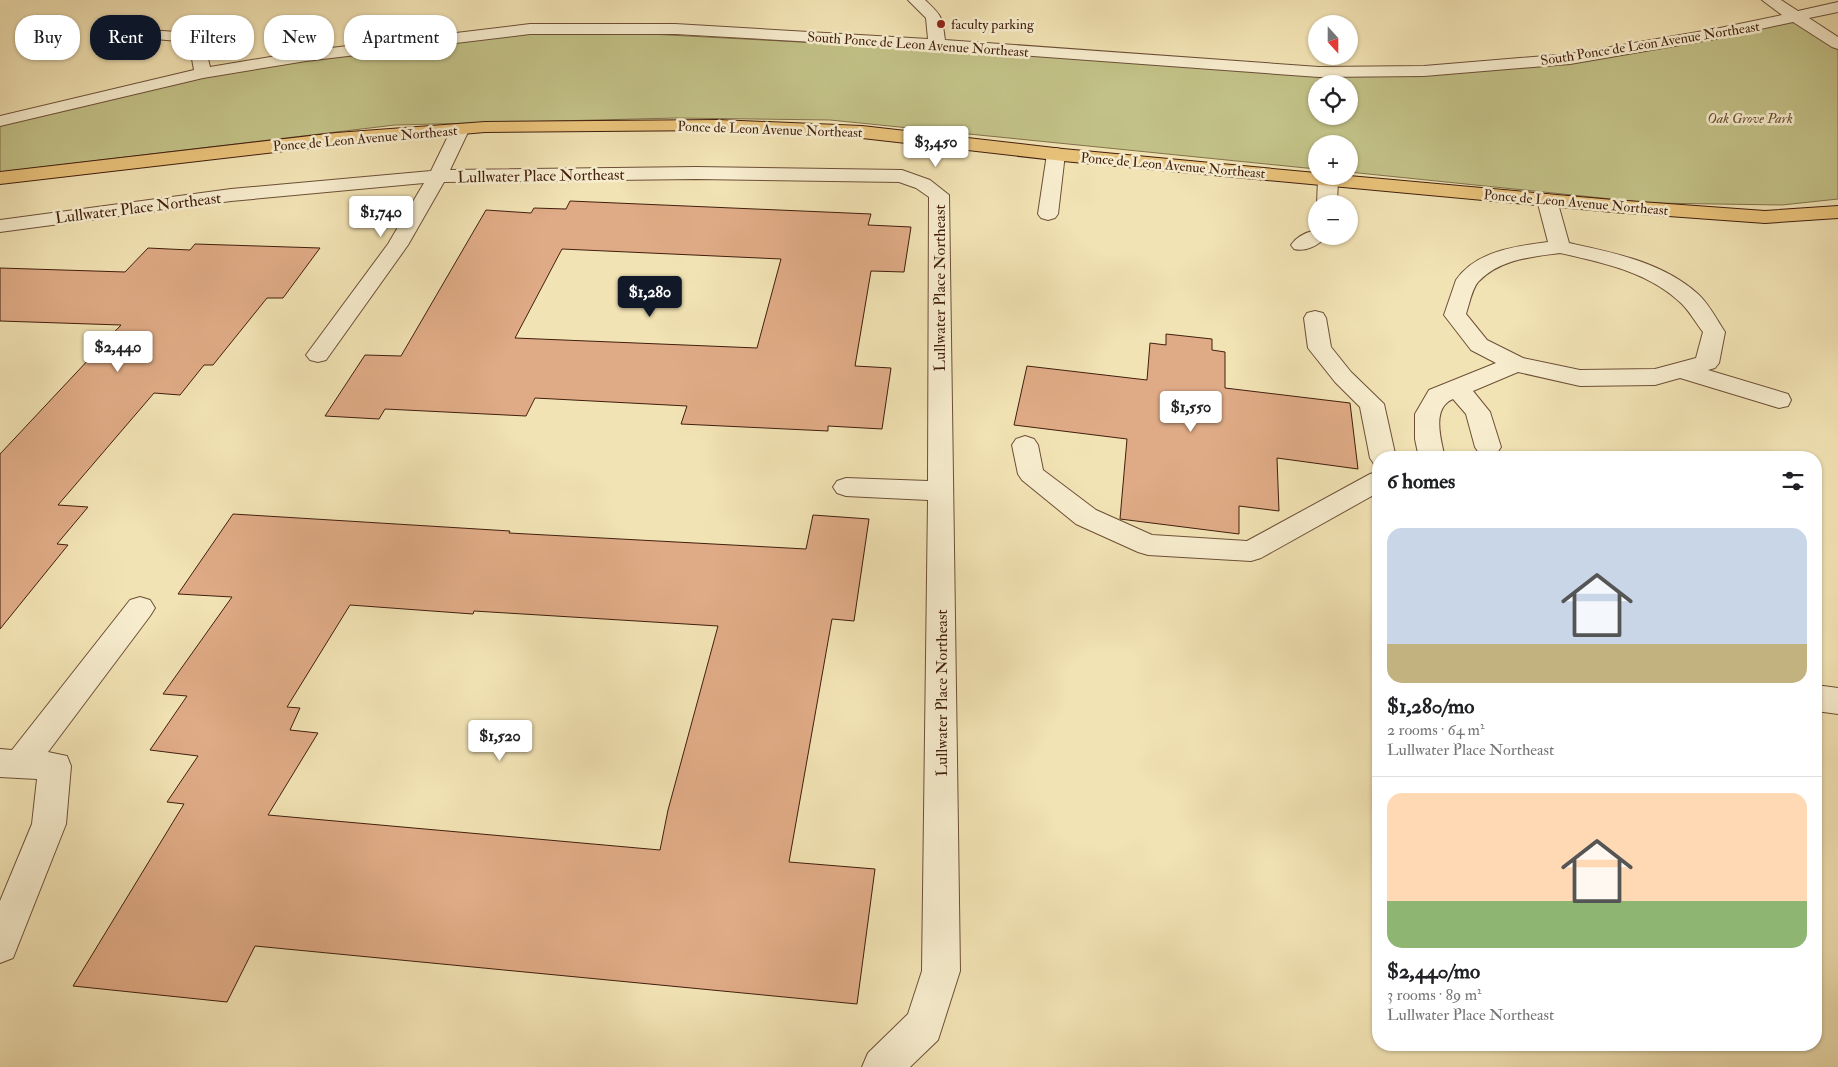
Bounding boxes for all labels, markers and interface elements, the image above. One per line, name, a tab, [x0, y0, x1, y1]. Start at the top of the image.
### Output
chip: Buy	[15, 15, 80, 60]
chip: Rent	[90, 15, 161, 60]
chip: Filters	[171, 15, 254, 60]
chip: New	[264, 15, 334, 60]
chip: Apartment	[344, 15, 457, 60]
north arrow	[1308, 15, 1358, 65]
map controls	[1308, 15, 1358, 245]
place label: faculty parking	[951, 16, 1035, 34]
marker: faculty parking	[935, 18, 947, 30]
street label: South Ponce de Leon Avenue Northeast	[1539, 18, 1761, 69]
street label: South Ponce de Leon Avenue Northeast	[807, 28, 1030, 61]
button: locate	[1308, 75, 1358, 125]
park label: Oak Grove Park	[1707, 110, 1793, 127]
street label: Ponce de Leon Avenue Northeast	[677, 118, 863, 141]
street label: Ponce de Leon Avenue Northeast	[272, 122, 458, 155]
pin: $3,450	[895, 126, 977, 168]
text: $3,450	[914, 132, 958, 152]
button: +	[1308, 135, 1358, 185]
street label: Ponce de Leon Avenue Northeast	[1080, 149, 1266, 182]
street label: Lullwater Place Northeast	[457, 165, 625, 187]
street label: Ponce de Leon Avenue Northeast	[1483, 186, 1669, 219]
street label: Lullwater Place Northeast	[54, 188, 222, 228]
button: −	[1308, 195, 1358, 245]
pin: $1,740	[340, 196, 422, 238]
text: $1,740	[360, 202, 402, 222]
street label: Lullwater Place Northeast	[930, 204, 950, 372]
pin: $1,280	[609, 276, 691, 318]
text: $1,280	[629, 282, 671, 302]
pin: $2,440	[77, 330, 159, 373]
text: $2,440	[95, 337, 141, 357]
pin: $1,550	[1150, 390, 1232, 433]
text: $1,550	[1171, 397, 1211, 417]
icon: filters	[1779, 467, 1807, 495]
text: 6 homes	[1387, 468, 1455, 495]
icon: home	[1552, 560, 1642, 650]
street label: Lullwater Place Northeast	[932, 609, 952, 777]
text: $1,280/mo	[1387, 693, 1474, 720]
pin: $1,520	[459, 720, 541, 762]
text: 2 rooms · 64 m²	[1387, 720, 1485, 740]
text: $1,520	[479, 726, 521, 746]
text: Lullwater Place Northeast	[1387, 740, 1554, 760]
icon: home	[1552, 826, 1642, 916]
text: $2,440/mo	[1387, 958, 1480, 985]
text: 3 rooms · 89 m²	[1387, 985, 1482, 1005]
text: Lullwater Place Northeast	[1387, 1005, 1554, 1025]

